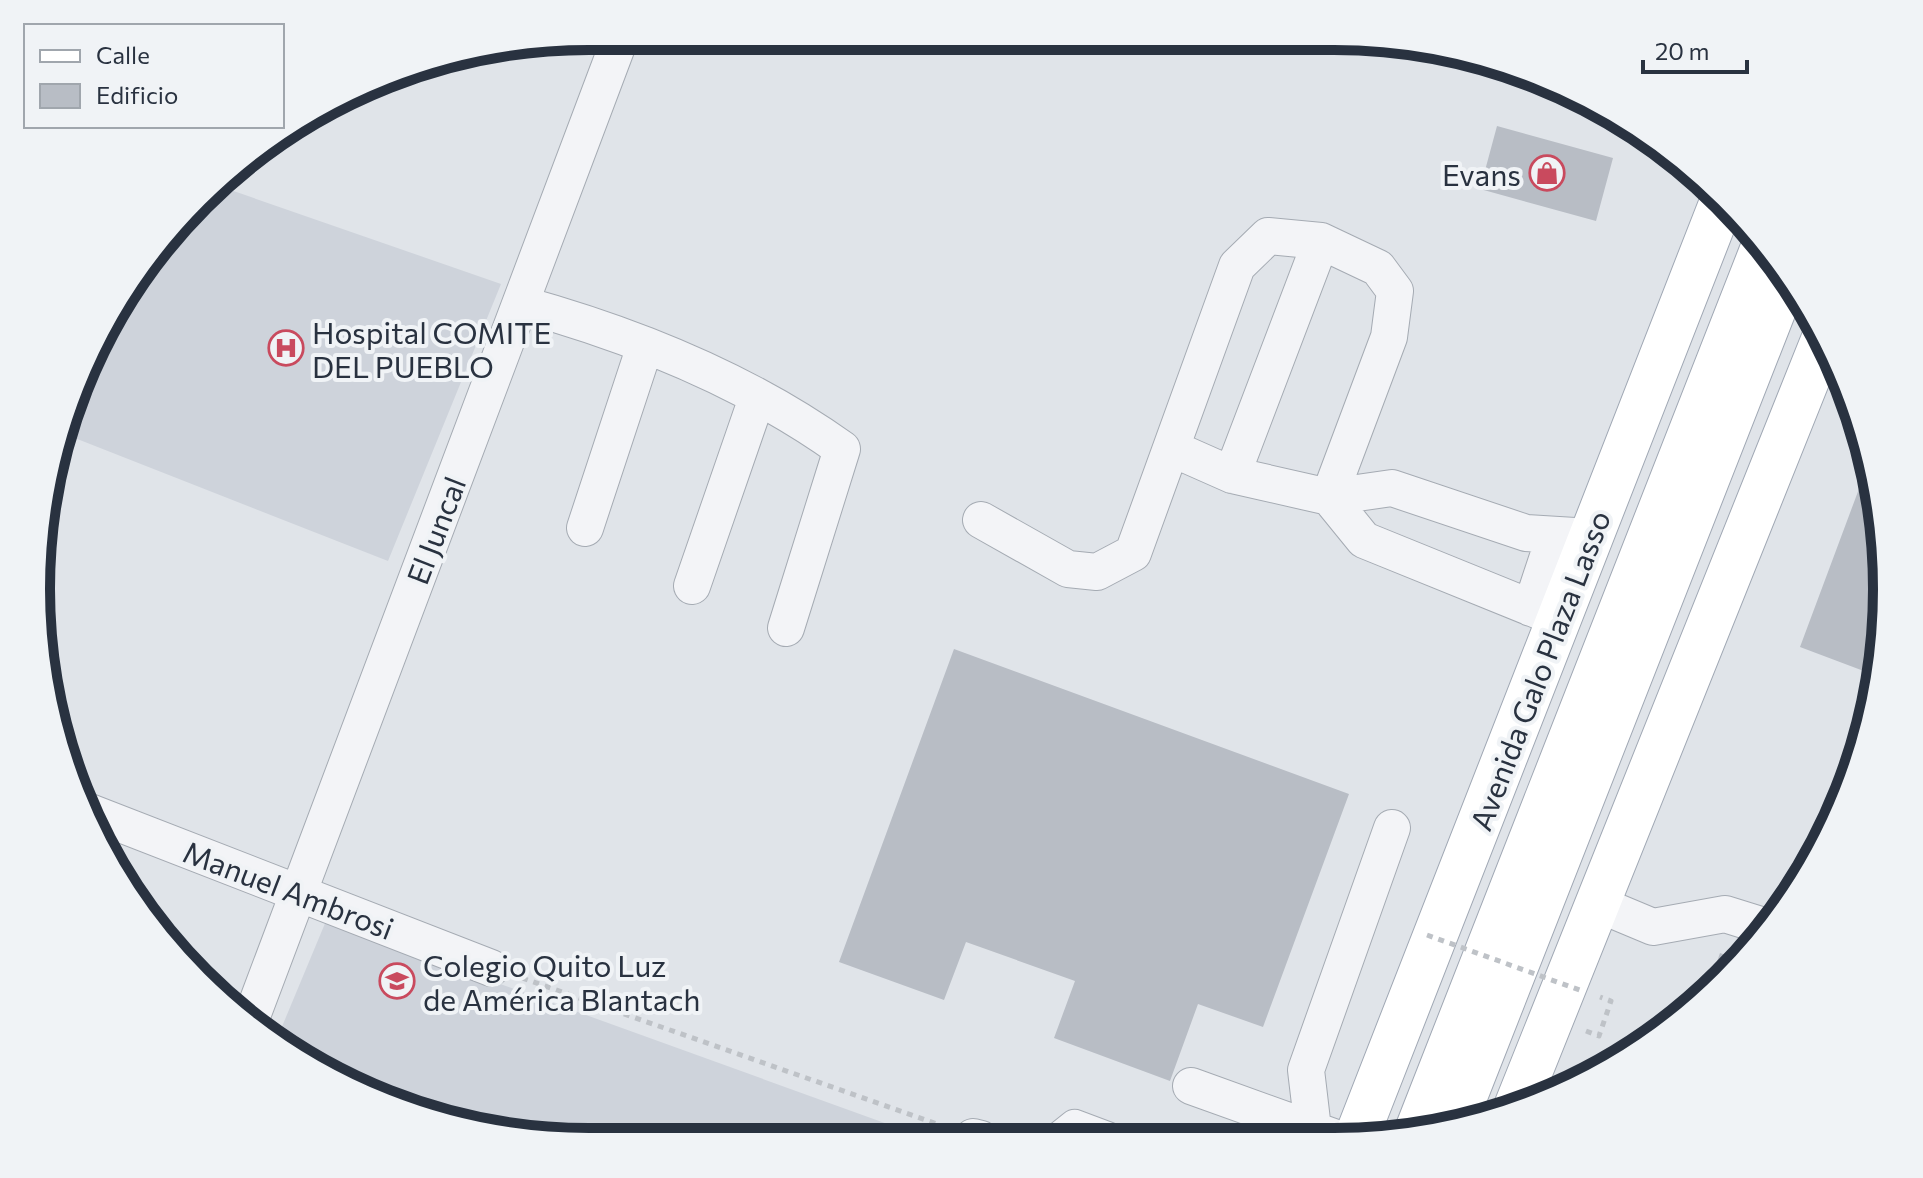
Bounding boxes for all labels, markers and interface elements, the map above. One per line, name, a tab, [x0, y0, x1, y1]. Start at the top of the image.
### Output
legend	[24, 24, 284, 128]
scale bar	[1643, 24, 1747, 74]
text: 20 m	[1655, 36, 1709, 65]
text: Calle	[96, 40, 150, 69]
text: Edificio	[96, 80, 178, 109]
shop icon: Evans	[1528, 154, 1566, 192]
place label: Evans	[1442, 155, 1521, 192]
place label: Hospital COMITE DEL PUEBLO	[312, 313, 551, 384]
hospital icon: Hospital COMITE DEL PUEBLO	[267, 329, 305, 367]
street label: El Juncal	[398, 471, 472, 589]
street label: Avenida Galo Plaza Lasso	[1461, 505, 1617, 835]
street label: Manuel Ambrosi	[179, 832, 399, 946]
place label: Colegio Quito Luz de América Blantach	[423, 946, 700, 1017]
school or university icon: Colegio Quito Luz de América Blantach	[378, 962, 416, 1000]

